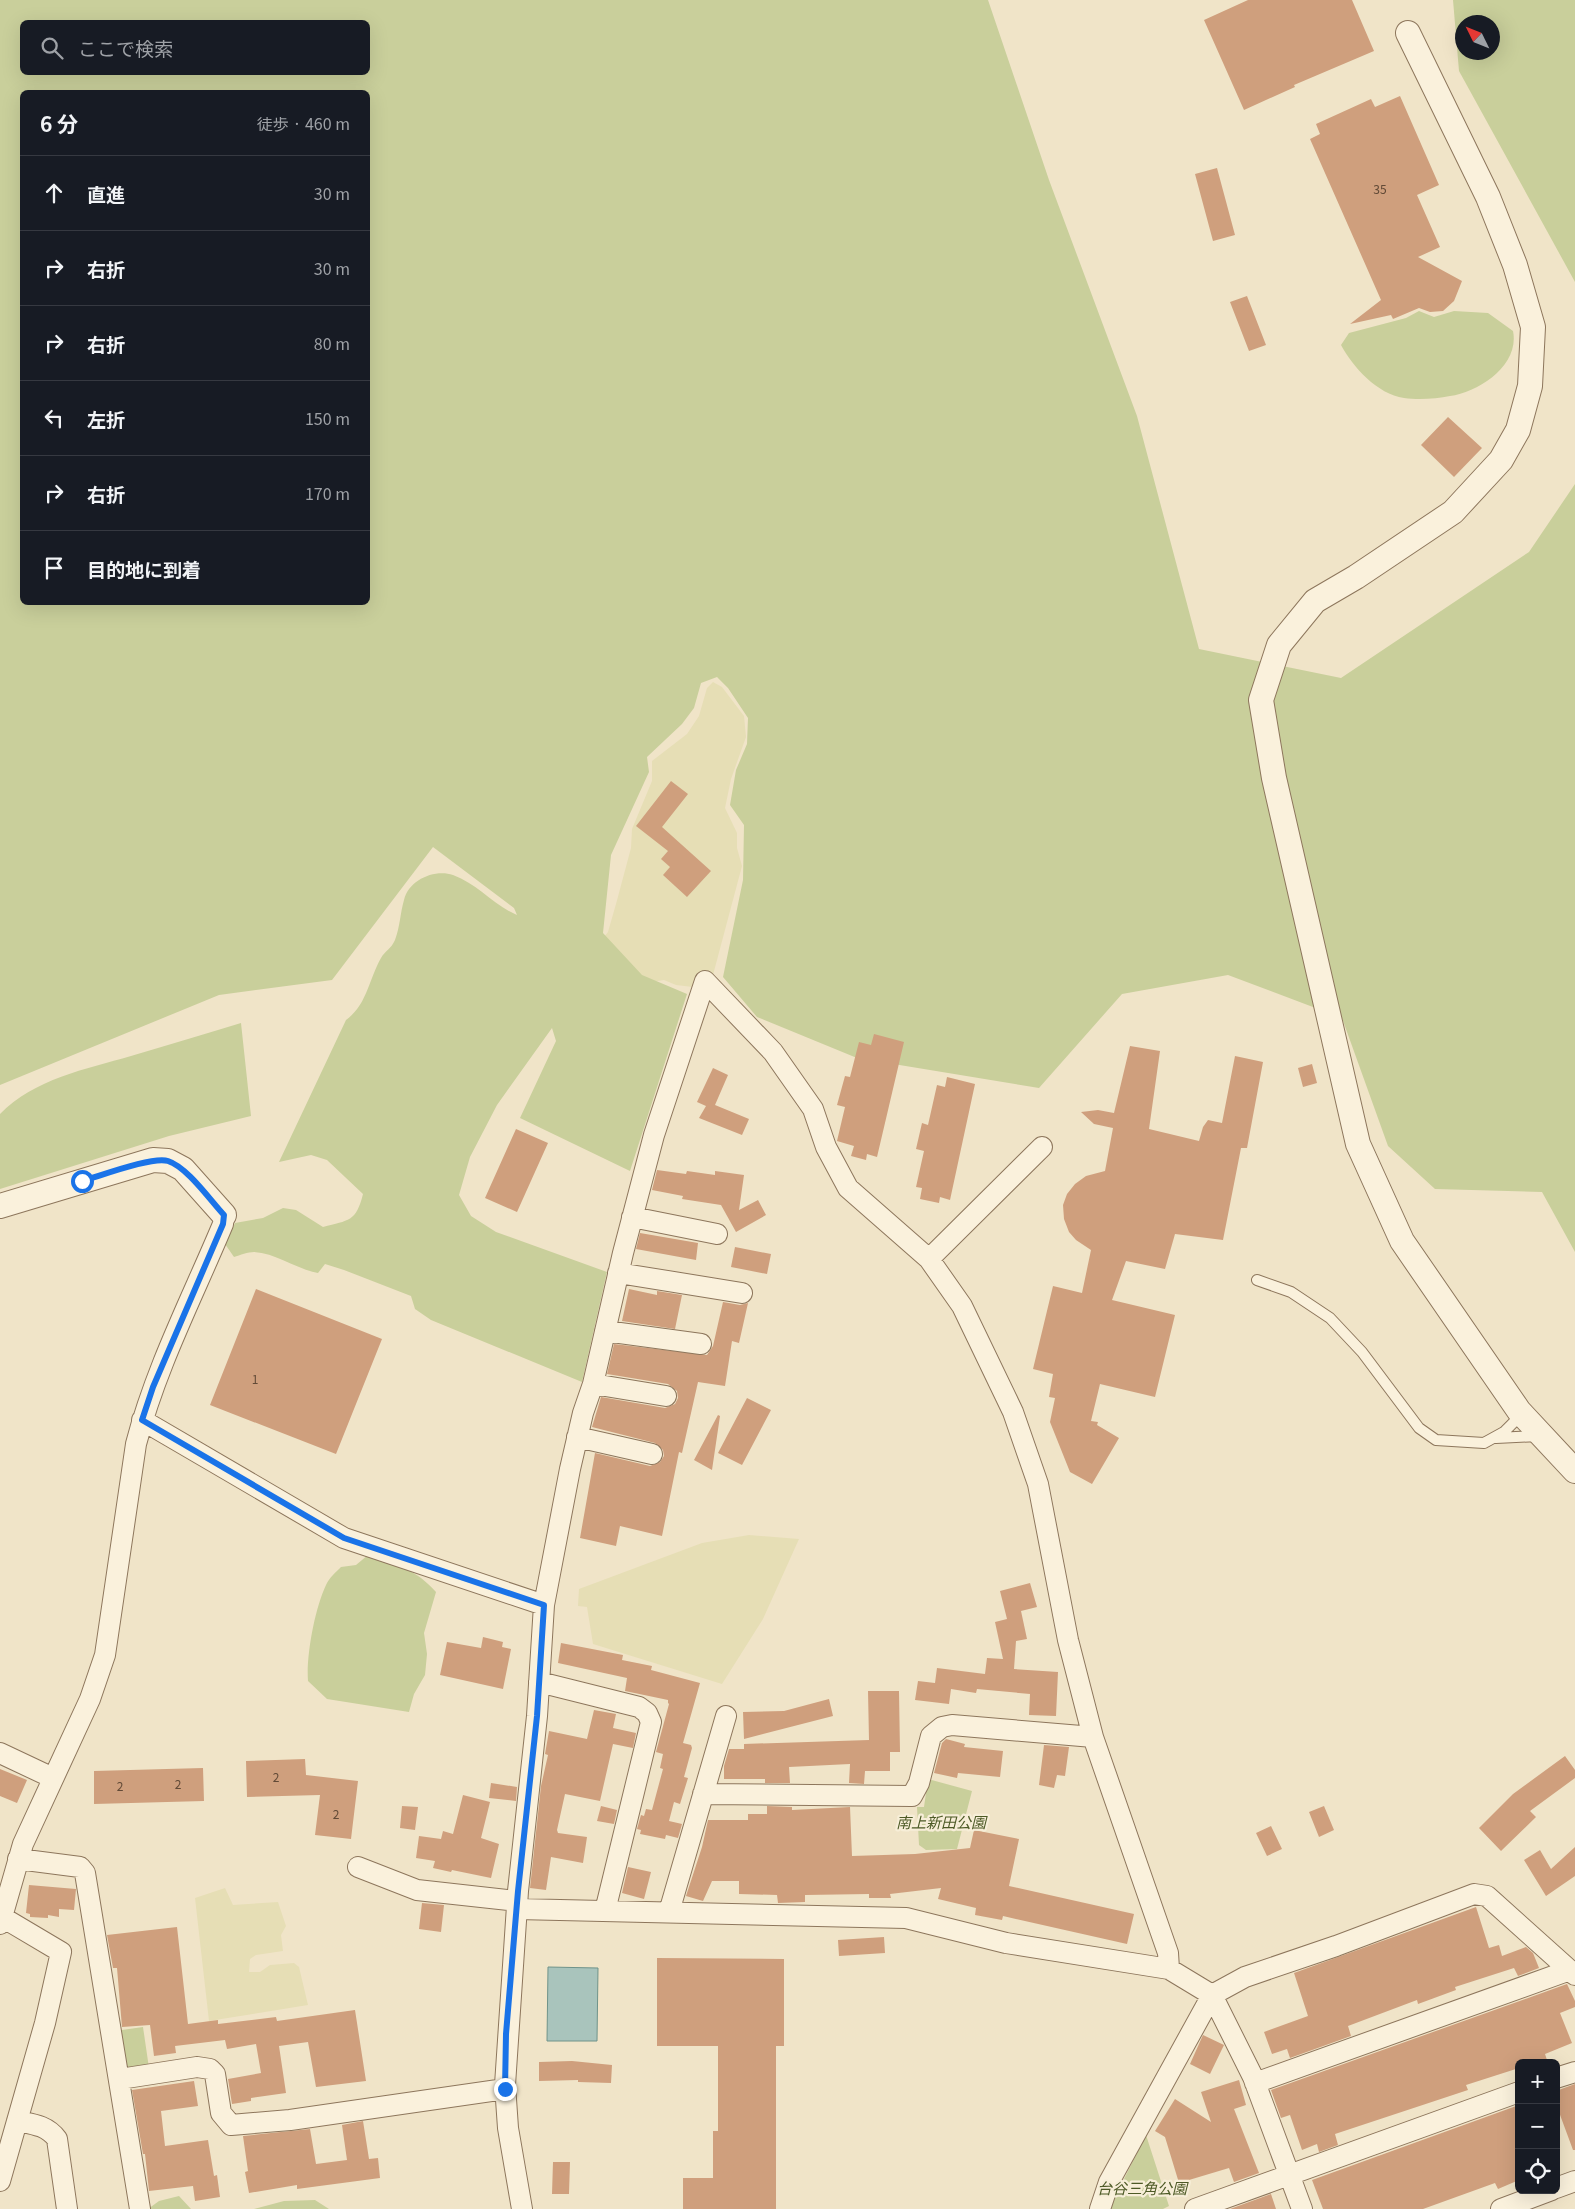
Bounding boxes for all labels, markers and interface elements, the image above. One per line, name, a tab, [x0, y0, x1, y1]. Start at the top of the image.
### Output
north arrow	[1455, 15, 1500, 60]
search box	[20, 20, 370, 75]
icon: search	[38, 34, 66, 62]
text: ここで検索	[78, 34, 173, 61]
text: 6 分	[40, 108, 78, 138]
text: 徒歩 · 460 m	[257, 111, 350, 135]
icon: ahead	[40, 179, 68, 207]
text: 直進	[87, 180, 125, 207]
house number: 35	[1373, 180, 1387, 197]
text: 30 m	[314, 181, 350, 205]
icon: right	[40, 254, 68, 282]
text: 右折	[87, 255, 125, 282]
text: 30 m	[314, 256, 350, 280]
icon: right	[40, 329, 68, 357]
text: 右折	[87, 330, 125, 357]
text: 80 m	[314, 331, 350, 355]
icon: left	[40, 404, 68, 432]
text: 左折	[87, 405, 125, 432]
text: 150 m	[305, 406, 350, 430]
icon: right	[40, 479, 68, 507]
text: 右折	[87, 480, 125, 507]
text: 170 m	[305, 481, 350, 505]
icon: arrive	[40, 554, 68, 582]
text: 目的地に到着	[87, 555, 201, 582]
route start	[71, 1170, 94, 1193]
house number: 1	[252, 1370, 258, 1387]
house number: 2	[273, 1768, 280, 1785]
house number: 2	[175, 1775, 182, 1792]
house number: 2	[117, 1777, 124, 1794]
house number: 2	[333, 1805, 340, 1822]
park label: 南上新田公園	[896, 1811, 988, 1832]
map controls	[1515, 2059, 1560, 2194]
button: +	[1515, 2059, 1560, 2104]
route end	[494, 2078, 517, 2101]
button: −	[1515, 2104, 1560, 2149]
button: locate	[1515, 2149, 1560, 2194]
park label: 台谷三角公園	[1097, 2177, 1189, 2198]

